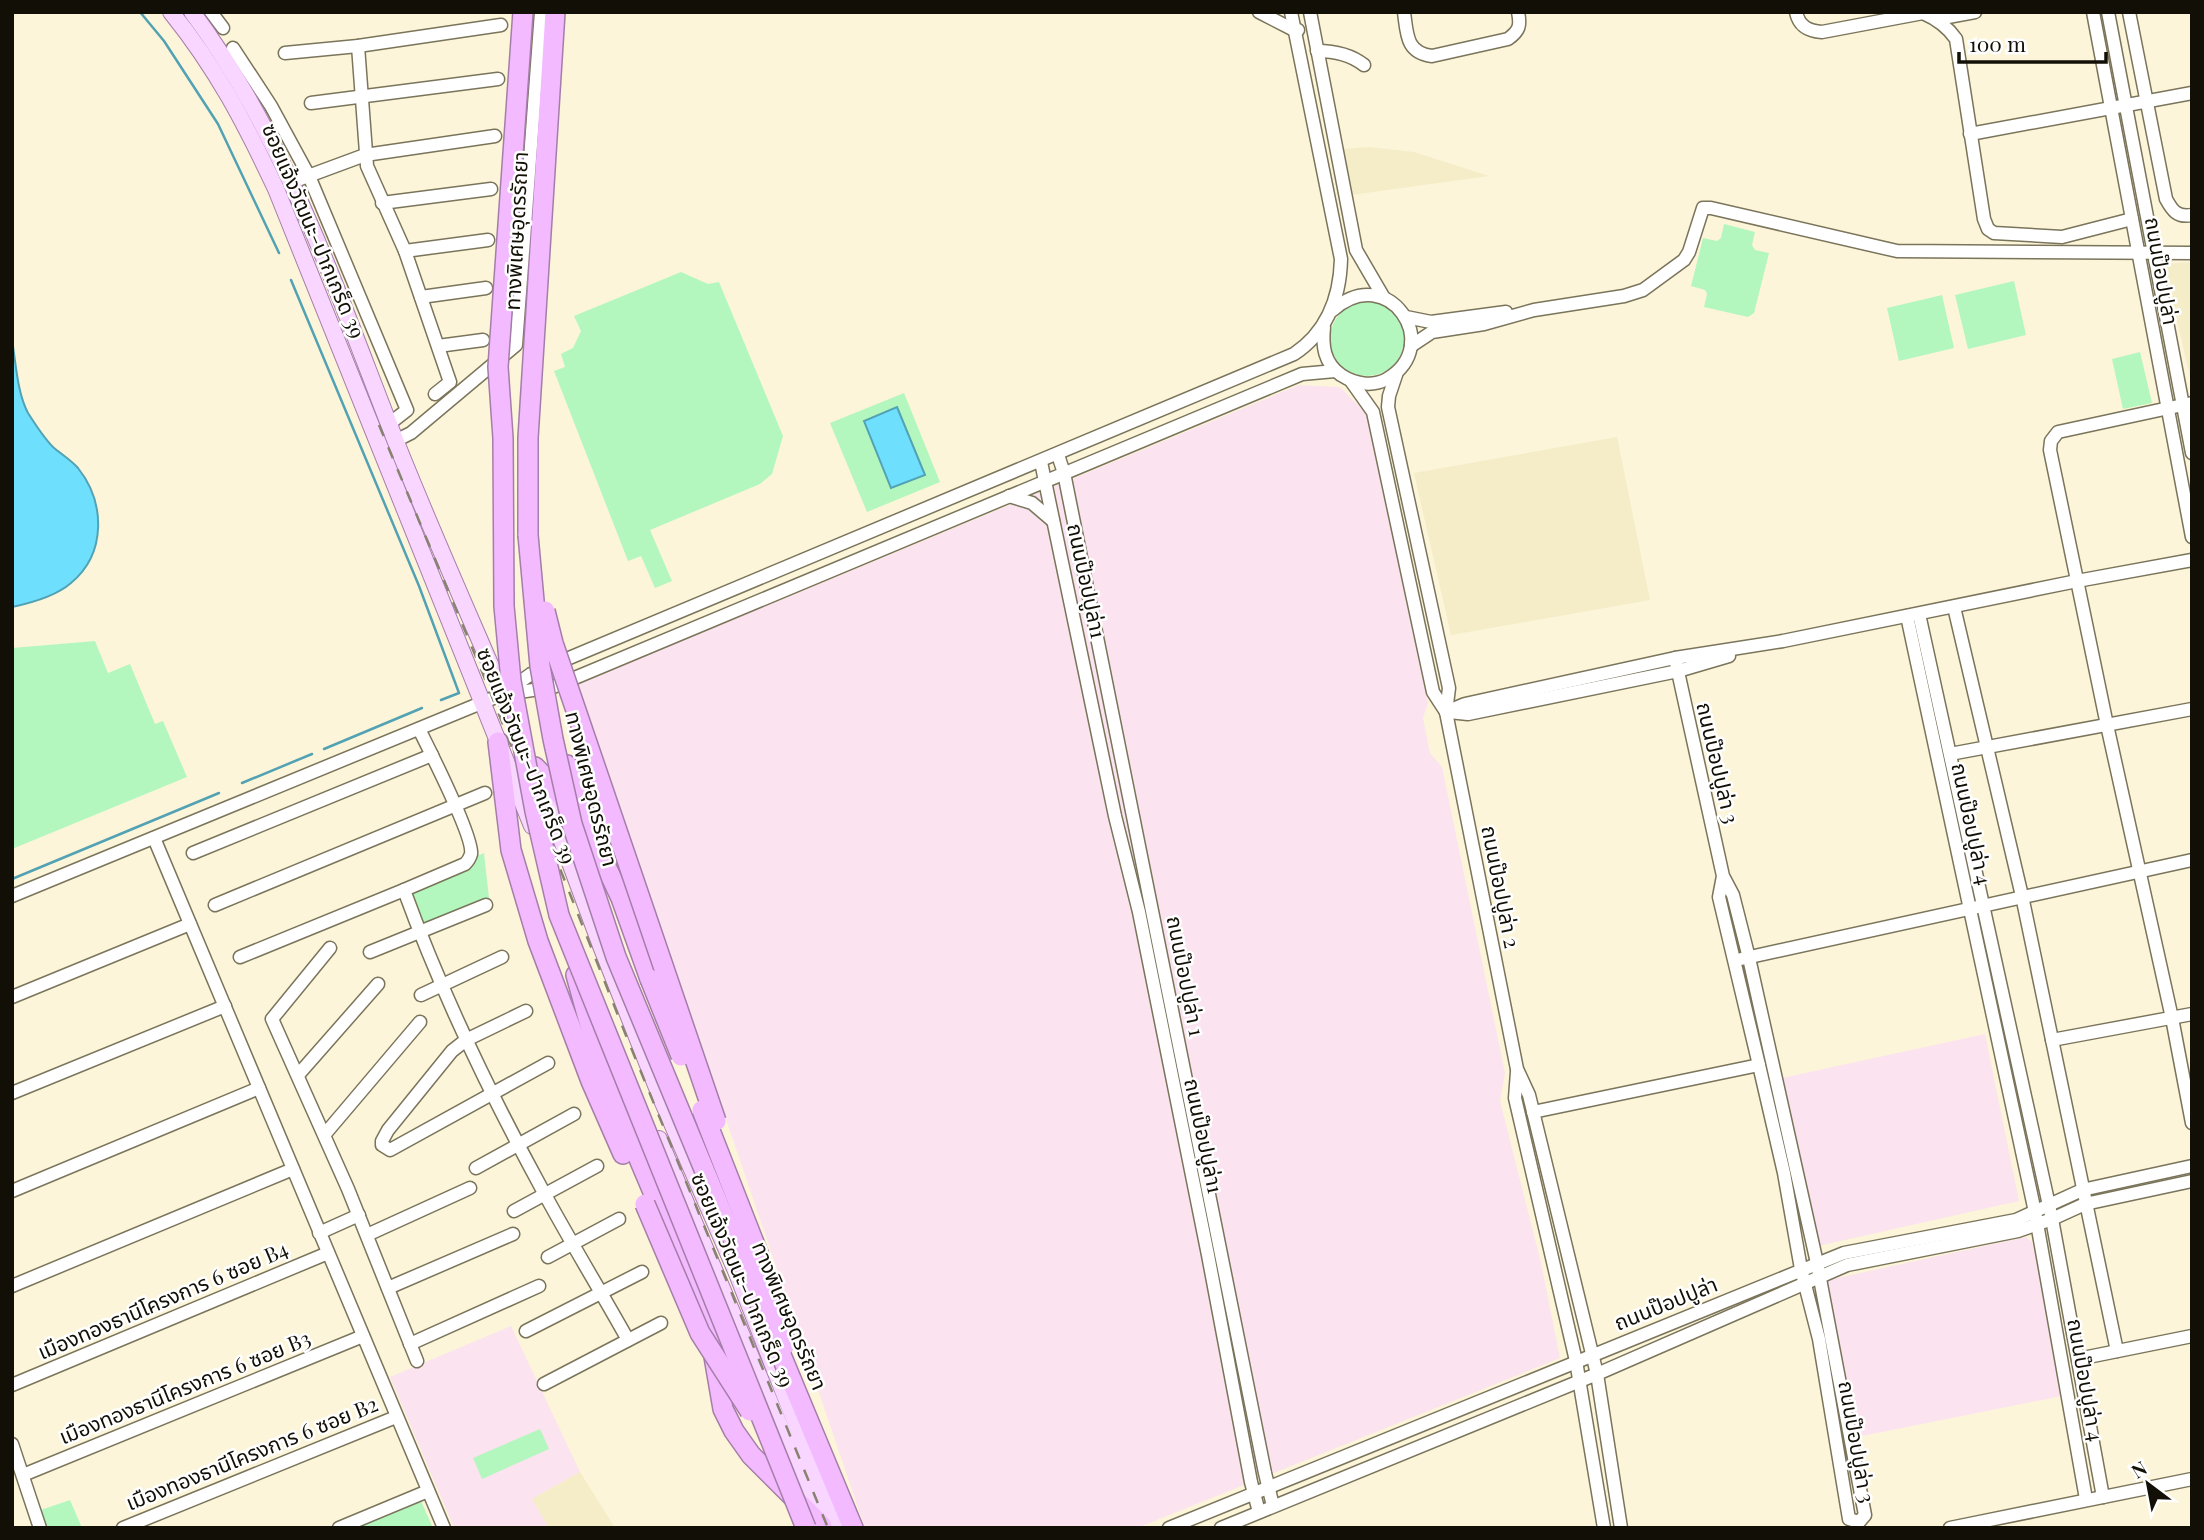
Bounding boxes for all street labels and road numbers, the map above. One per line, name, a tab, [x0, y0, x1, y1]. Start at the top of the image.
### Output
street label: ซอยแจ้งวัฒนะ-ปากเกร็ด 39	[257, 118, 373, 342]
street label: ทางพิเศษอุดรรัถยา	[497, 151, 534, 311]
street label: ถนนป๊อปปูล่า	[2139, 215, 2186, 327]
street label: ถนนป๊อปปูล่า1	[1061, 521, 1114, 641]
street label: ซอยแจ้งวัฒนะ-ปากเกร็ด 39	[472, 643, 584, 868]
street label: ถนนป๊อปปูล่า 3	[1690, 699, 1747, 826]
street label: ทางพิเศษอุดรรัถยา	[559, 708, 626, 869]
street label: ถนนป๊อปปูล่า 4	[1945, 760, 2000, 887]
street label: ถนนป๊อปปูล่า 2	[1475, 823, 1528, 951]
street label: ถนนป๊อปปูล่า 1	[1161, 913, 1212, 1039]
street label: ถนนป๊อปปูล่า1	[1178, 1076, 1231, 1196]
street label: ซอยแจ้งวัฒนะ-ปากเกร็ด 39	[686, 1167, 802, 1391]
street label: เมืองทองธานีโครงการ 6 ซอย B4	[33, 1234, 292, 1365]
street label: ทางพิเศษอุดรรัถยา	[746, 1237, 835, 1394]
street label: ถนนป๊อปปูล่า	[1609, 1269, 1721, 1336]
street label: ถนนป๊อปปูล่า 4	[2061, 1316, 2112, 1443]
street label: เมืองทองธานีโครงการ 6 ซอย B3	[54, 1323, 314, 1449]
street label: ถนนป๊อปปูล่า 3	[1832, 1378, 1883, 1505]
street label: เมืองทองธานีโครงการ 6 ซอย B2	[121, 1389, 381, 1516]

